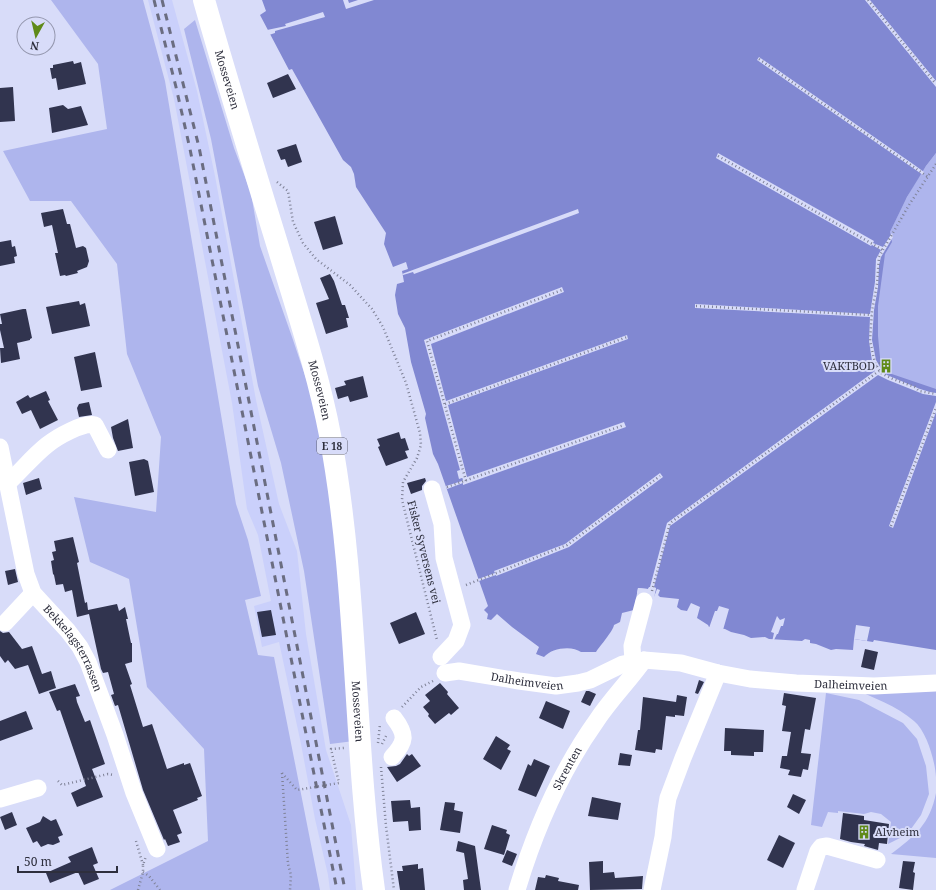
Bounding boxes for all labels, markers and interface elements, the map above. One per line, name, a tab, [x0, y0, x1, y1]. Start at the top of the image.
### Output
north arrow	[16, 16, 56, 56]
text: N	[29, 38, 40, 54]
street label: Mosseveien	[212, 48, 244, 111]
street label: Mosseveien	[305, 358, 335, 421]
place label: VAKTBOD	[823, 358, 875, 373]
building icon: VAKTBOD	[878, 358, 894, 374]
road number: E 18	[317, 438, 347, 454]
street label: Fisker Syversens vei	[404, 499, 445, 606]
street label: Bekkelagsterrassen	[40, 601, 106, 694]
street label: Dalheimveien	[490, 668, 564, 693]
street label: Dalheimveien	[814, 676, 888, 693]
street label: Mosseveien	[349, 680, 368, 742]
street label: Skrenten	[549, 743, 585, 792]
building icon: Alvheim	[856, 824, 872, 840]
place label: Alvheim	[875, 824, 920, 839]
scale bar	[18, 848, 117, 874]
text: 50 m	[24, 853, 52, 870]

